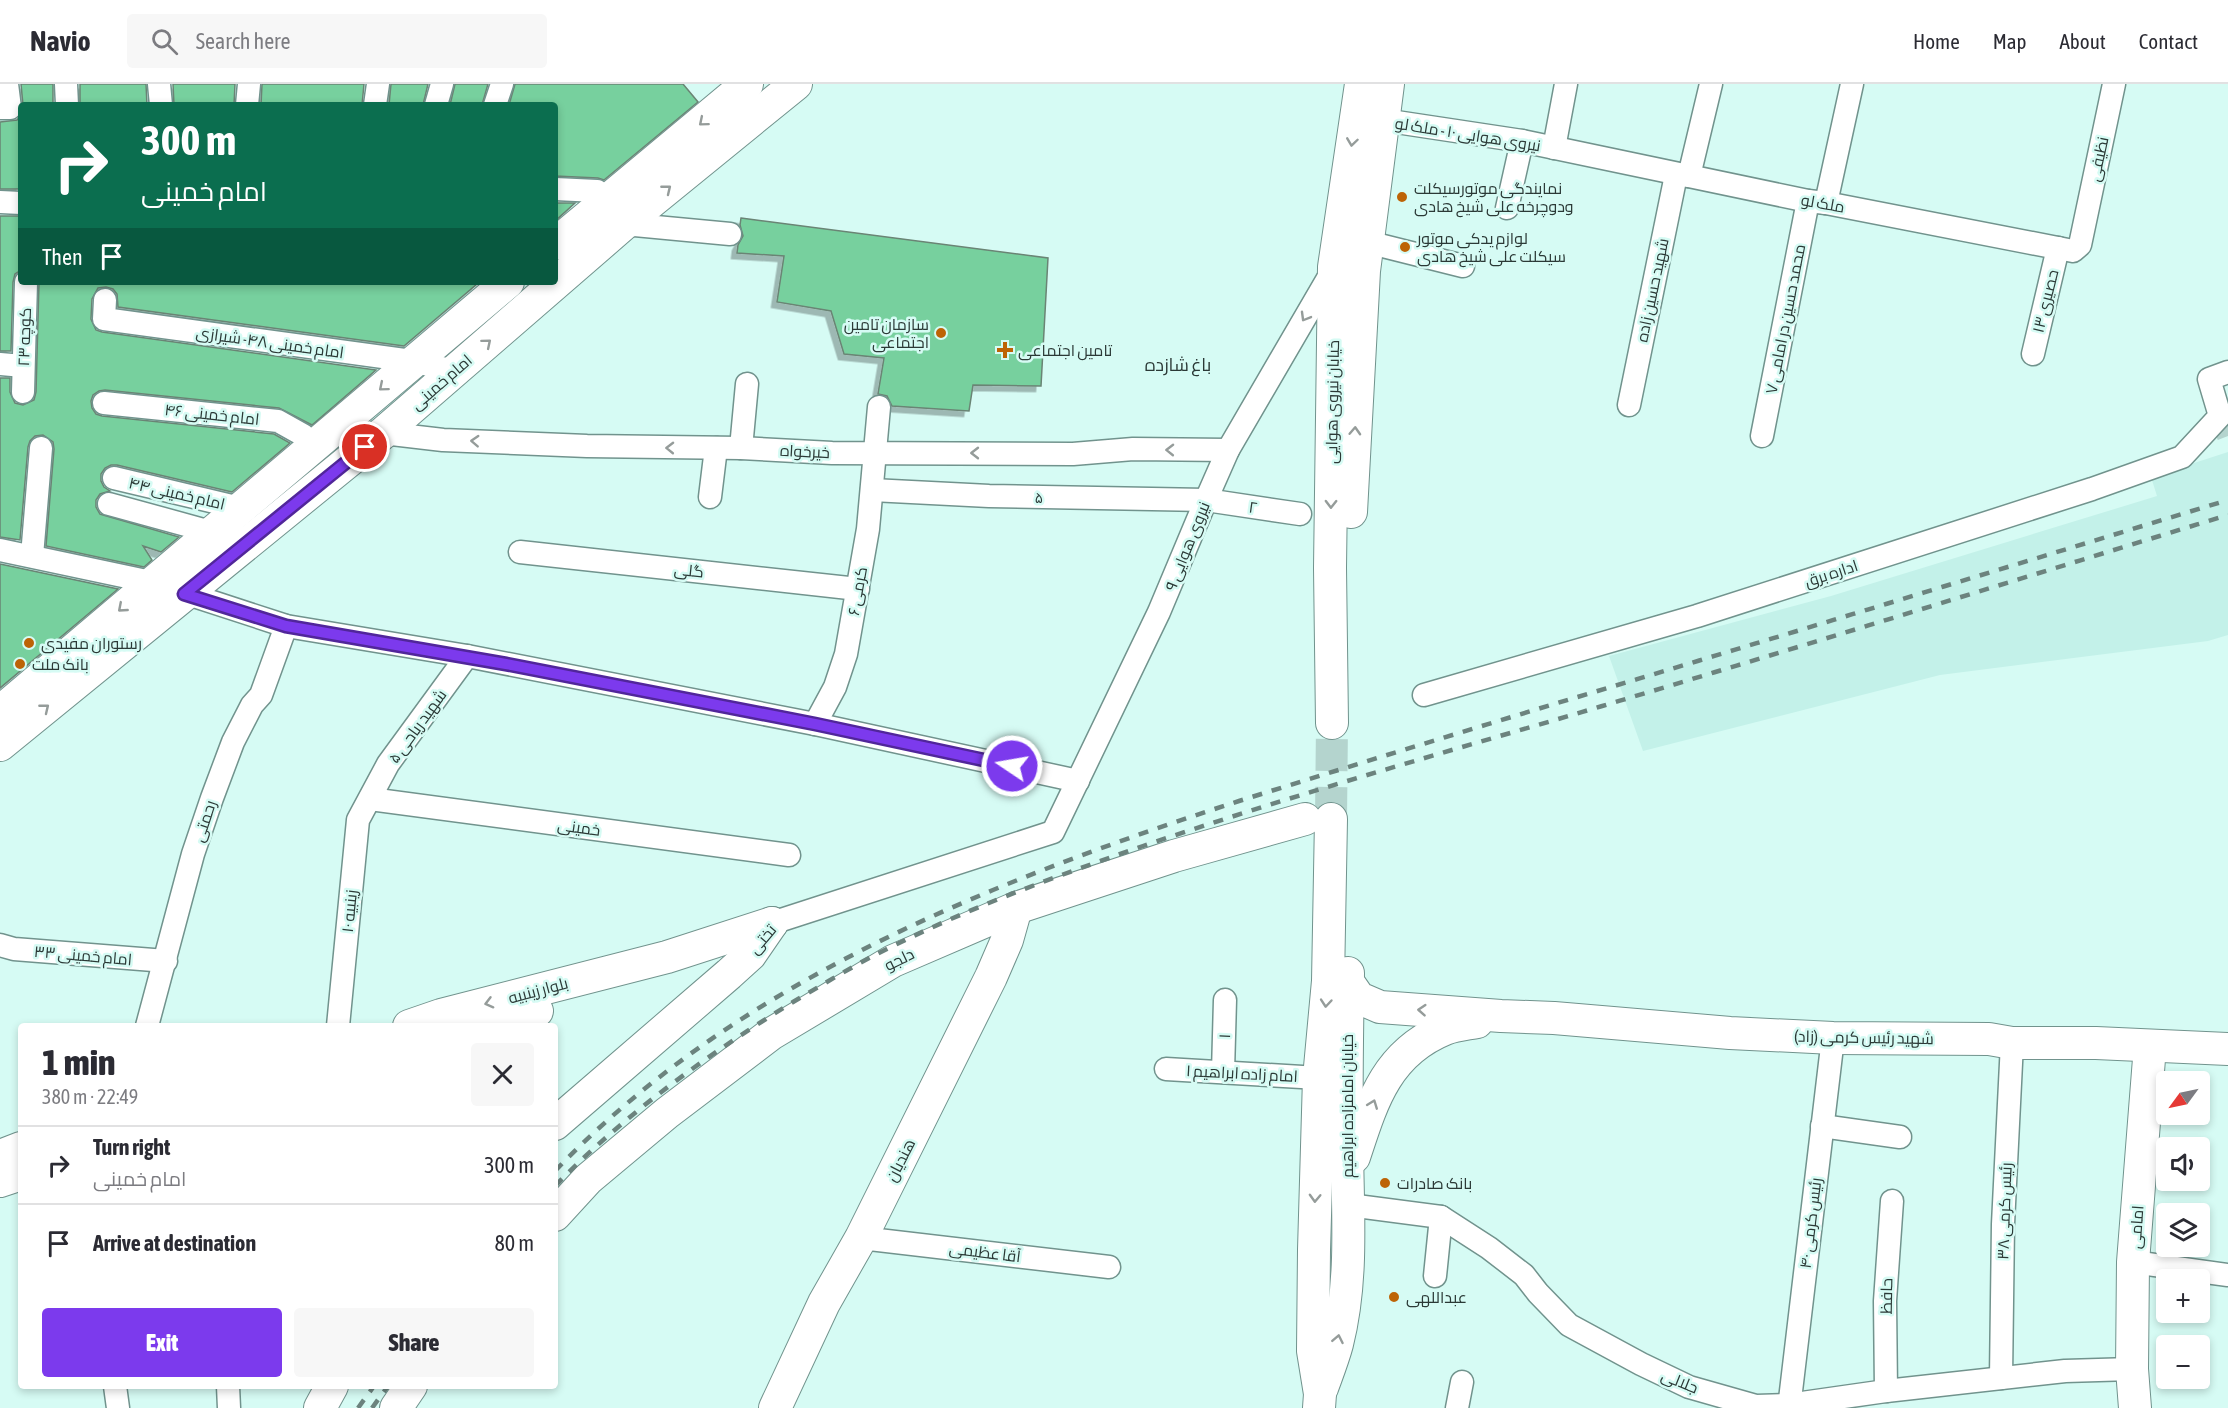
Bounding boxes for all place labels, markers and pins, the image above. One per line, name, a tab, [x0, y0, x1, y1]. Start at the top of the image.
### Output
place label: نمایندگی موتورسیکلت ودوچرخه علی شیخ هادی	[1414, 179, 1574, 218]
marker: نمایندگی موتورسیکلت ودوچرخه علی شیخ هادی	[1395, 190, 1409, 204]
place label: لوازم یدکی موتور سیکلت علی شیخ هادی	[1416, 229, 1566, 268]
marker: لوازم یدکی موتور سیکلت علی شیخ هادی	[1398, 240, 1412, 254]
place label: سازمان تامین اجتماعی	[844, 315, 929, 353]
marker: سازمان تامین اجتماعی	[934, 326, 948, 340]
marker: تامین اجتماعی	[996, 341, 1014, 359]
place label: تامین اجتماعی	[1018, 341, 1113, 361]
pin	[339, 421, 390, 472]
place label: رستوران مفیدی	[41, 634, 142, 654]
marker: رستوران مفیدی	[22, 636, 36, 650]
place label: بانک ملت	[32, 655, 89, 674]
marker: بانک ملت	[13, 657, 27, 671]
place label: بانک صادرات	[1397, 1174, 1472, 1193]
marker: بانک صادرات	[1378, 1176, 1392, 1190]
place label: عبداللهی	[1406, 1288, 1467, 1308]
marker: عبداللهی	[1387, 1290, 1401, 1304]

